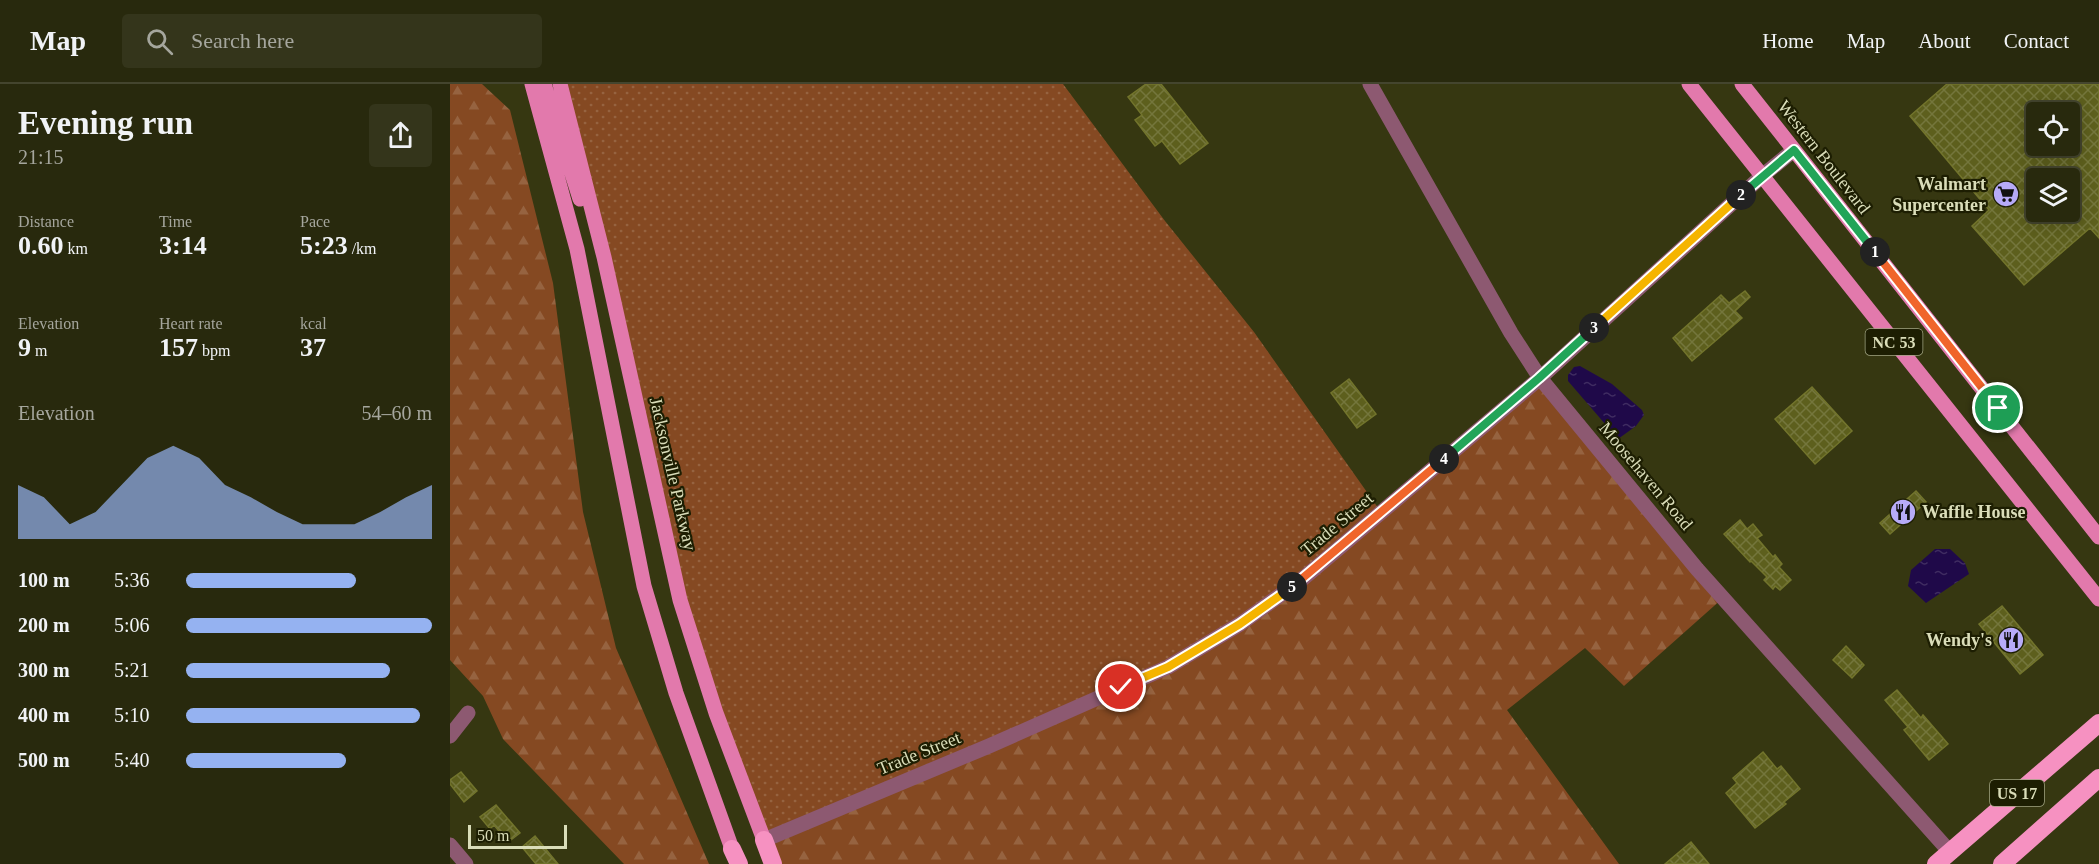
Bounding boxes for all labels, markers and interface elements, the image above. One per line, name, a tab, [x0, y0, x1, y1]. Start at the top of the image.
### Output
search box	[122, 14, 542, 68]
text: Map	[30, 25, 86, 56]
icon: search	[143, 25, 176, 58]
text: Search here	[191, 28, 294, 53]
text: Home	[1762, 29, 1814, 53]
text: Map	[1847, 29, 1885, 53]
text: About	[1918, 29, 1971, 53]
text: Contact	[2004, 29, 2069, 53]
street label: Western Boulevard	[1774, 96, 1874, 218]
map controls	[2026, 102, 2080, 222]
button: locate	[2026, 102, 2080, 156]
button: share	[369, 104, 432, 167]
text: Evening run	[18, 105, 193, 141]
text: 21:15	[18, 146, 64, 168]
button: layers	[2026, 168, 2080, 222]
place label: Walmart Supercenter	[1892, 174, 1986, 215]
supermarket icon: Walmart Supercenter	[1991, 179, 2021, 209]
pin: 2	[1726, 180, 1756, 210]
text: 2	[1737, 186, 1745, 203]
text: Distance	[18, 213, 74, 230]
text: Time	[159, 213, 192, 230]
text: Pace	[300, 213, 330, 230]
text: 0.60	[18, 231, 64, 260]
text: 3:14	[159, 231, 207, 260]
text: 5:23	[300, 231, 348, 260]
pin: 1	[1860, 237, 1890, 267]
text: km	[64, 240, 88, 257]
text: /km	[348, 240, 377, 257]
text: 1	[1871, 243, 1879, 260]
pin: 3	[1579, 313, 1609, 343]
text: Elevation	[18, 315, 79, 332]
text: Heart rate	[159, 315, 223, 332]
text: kcal	[300, 315, 327, 332]
text: 3	[1590, 319, 1598, 336]
road number: NC 53	[1866, 329, 1922, 355]
text: 9	[18, 333, 31, 362]
text: 157	[159, 333, 198, 362]
text: 37	[300, 333, 326, 362]
text: m	[31, 342, 47, 359]
text: bpm	[198, 342, 230, 359]
pin	[1972, 382, 2023, 433]
icon: arrive	[1981, 391, 2014, 424]
street label: Jacksonville Parkway	[646, 396, 700, 552]
text: Elevation	[18, 402, 95, 424]
text: 54–60 m	[361, 402, 432, 424]
street label: Moosehaven Road	[1595, 418, 1697, 534]
pin: 4	[1429, 444, 1459, 474]
text: 4	[1440, 450, 1448, 467]
street label: Trade Street	[1297, 488, 1377, 560]
restaurant icon: Waffle House	[1888, 497, 1918, 527]
place label: Waffle House	[1922, 502, 2026, 522]
text: 100 m	[18, 569, 70, 591]
text: 5:36	[114, 569, 150, 591]
pin: 5	[1277, 572, 1307, 602]
text: 5	[1288, 578, 1296, 595]
text: 200 m	[18, 614, 70, 636]
text: 5:06	[114, 614, 150, 636]
restaurant icon: Wendy's	[1996, 625, 2026, 655]
place label: Wendy's	[1926, 630, 1992, 650]
text: 300 m	[18, 659, 70, 681]
text: 5:21	[114, 659, 150, 681]
pin	[1095, 661, 1146, 712]
icon: check	[1104, 670, 1137, 703]
text: 400 m	[18, 704, 70, 726]
text: 5:10	[114, 704, 150, 726]
street label: Trade Street	[875, 727, 963, 779]
text: 500 m	[18, 749, 70, 771]
text: 5:40	[114, 749, 150, 771]
road number: US 17	[1990, 780, 2044, 806]
scale bar	[468, 822, 567, 850]
text: 50 m	[477, 827, 509, 844]

